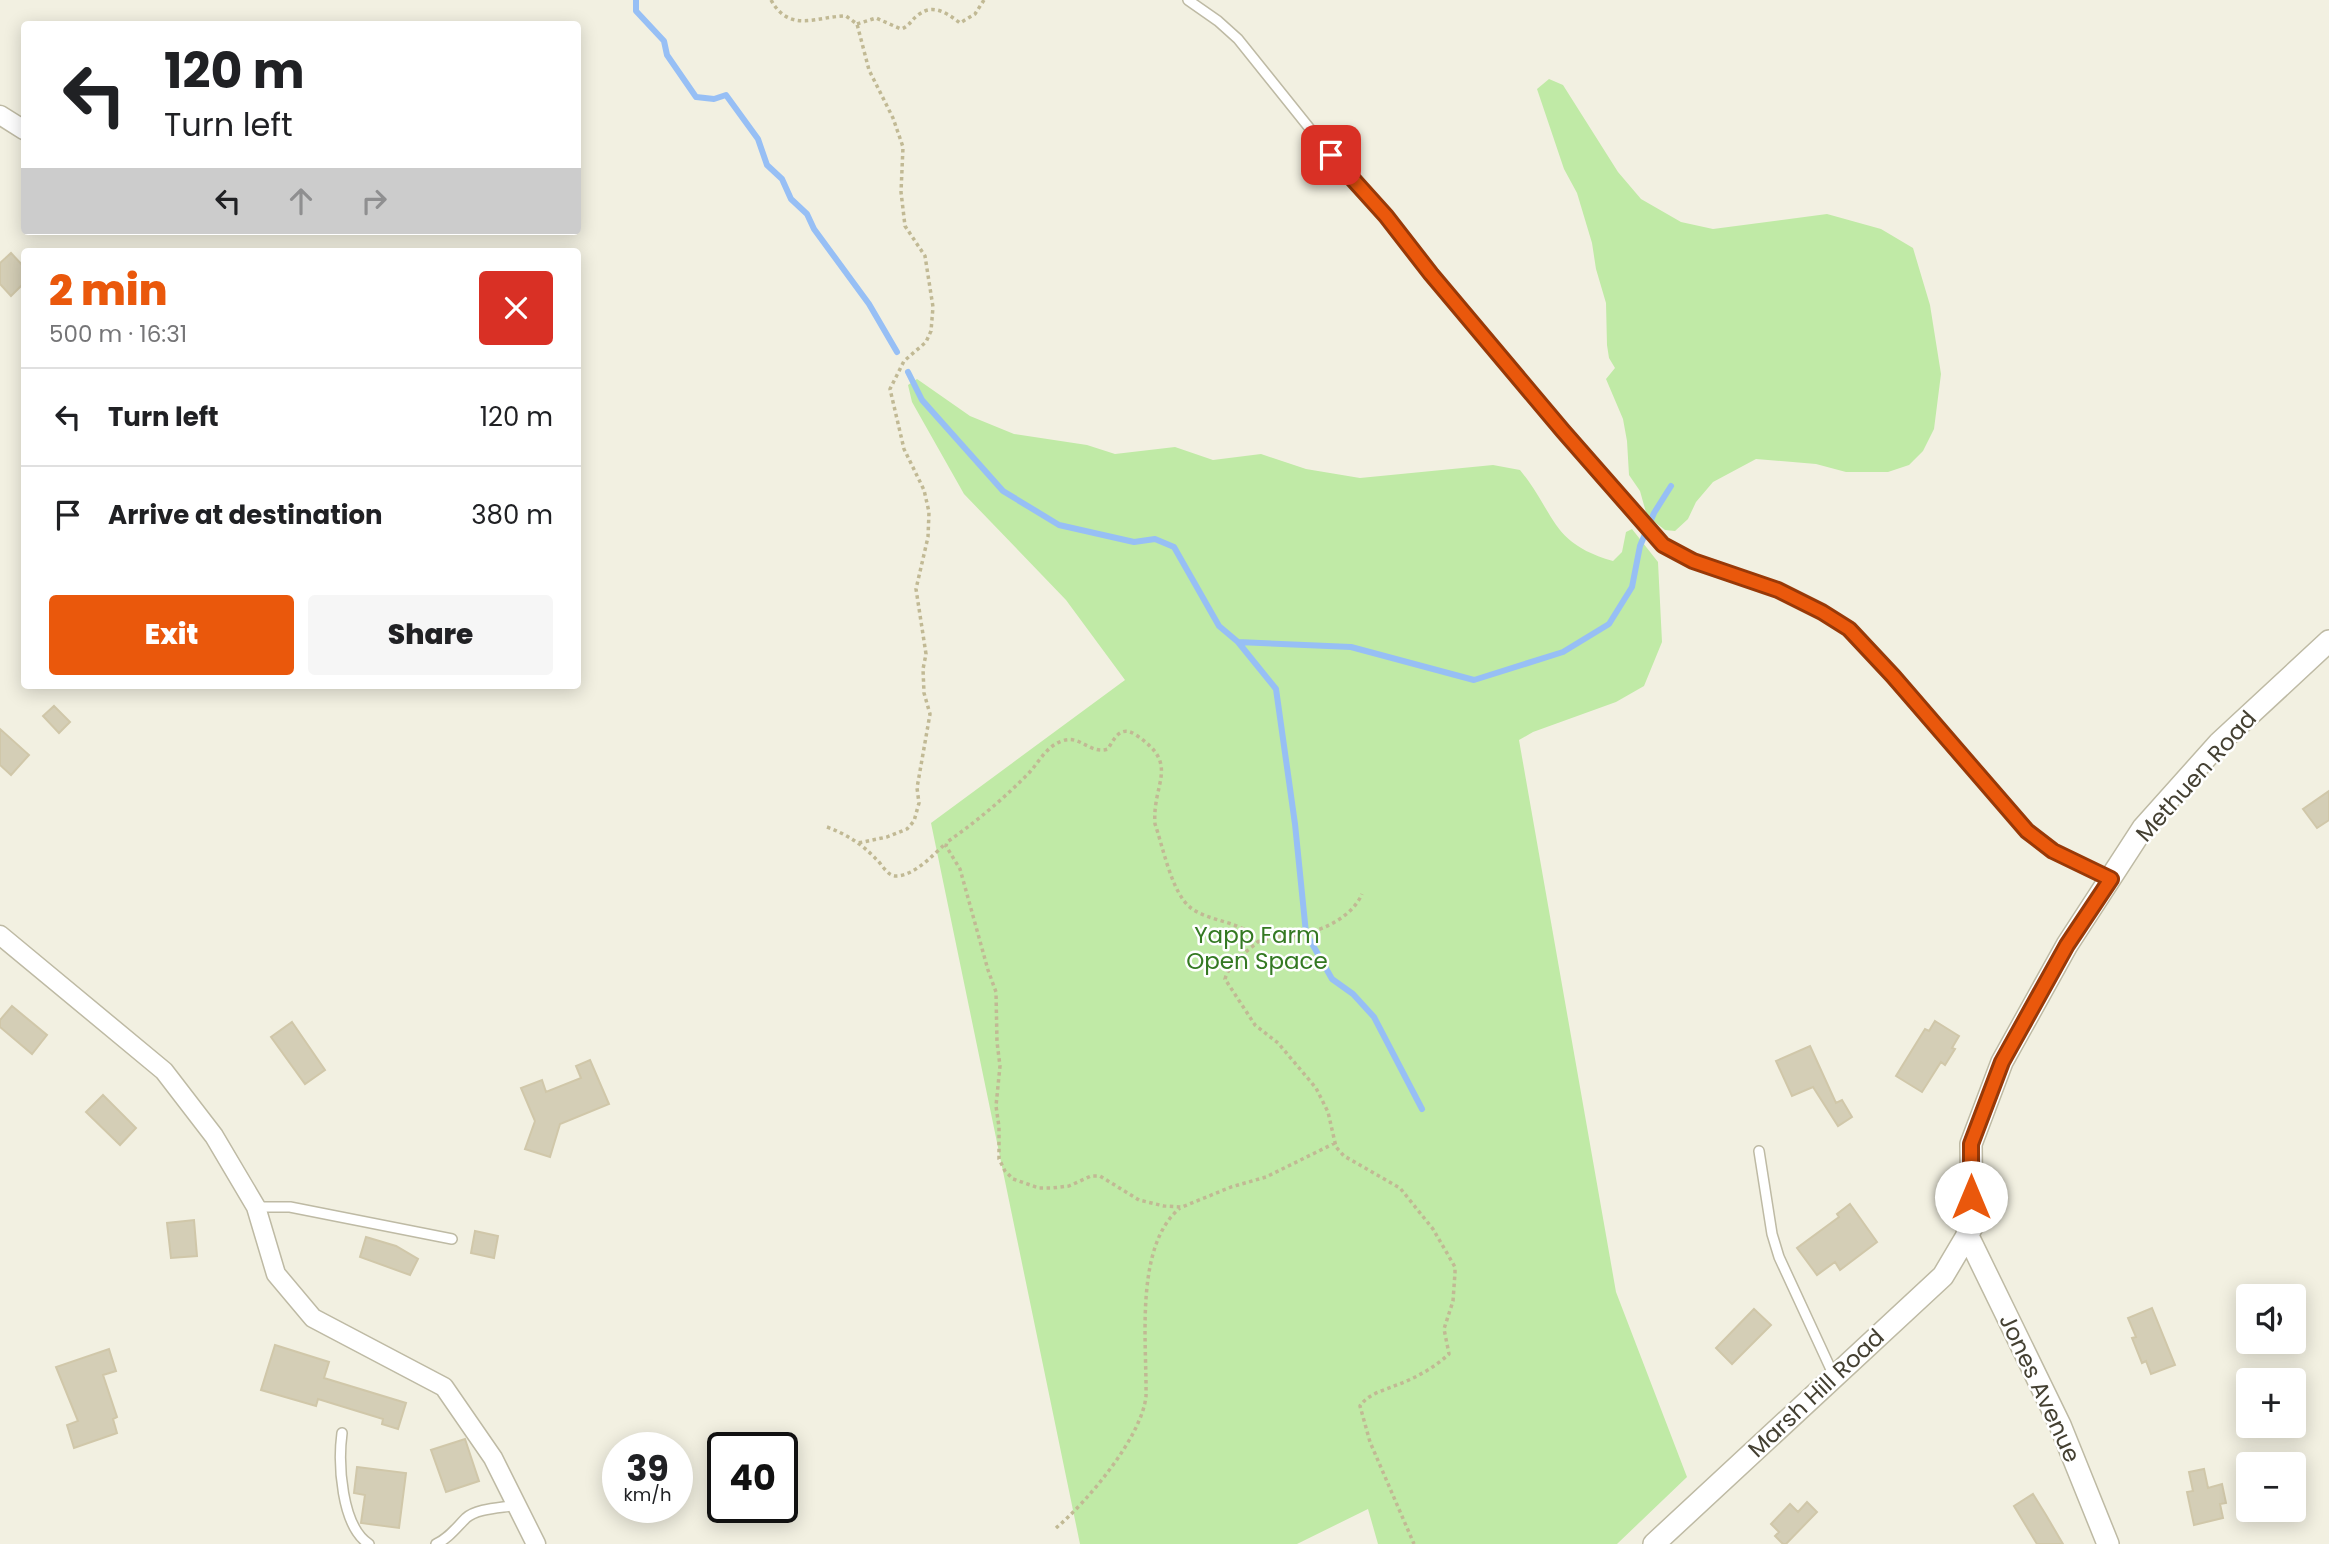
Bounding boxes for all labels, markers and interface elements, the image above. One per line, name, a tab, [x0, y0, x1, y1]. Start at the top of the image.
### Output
text: 120 m	[164, 37, 305, 105]
icon: left	[49, 49, 140, 140]
text: Turn left	[164, 102, 293, 147]
pin	[1301, 125, 1361, 185]
icon: arrive	[1312, 136, 1350, 174]
icon: left	[209, 182, 247, 220]
icon: ahead	[282, 182, 320, 220]
icon: right	[355, 182, 393, 220]
text: 2 min	[49, 261, 167, 320]
button: close	[479, 271, 553, 345]
text: 500 m · 16:31	[49, 318, 187, 350]
icon: left	[49, 398, 87, 436]
text: Turn left	[108, 399, 219, 435]
text: 120 m	[480, 399, 553, 435]
icon: arrive	[49, 496, 87, 534]
text: Arrive at destination	[108, 497, 383, 533]
text: 380 m	[471, 497, 553, 533]
button: Exit	[49, 595, 294, 675]
button: Share	[308, 595, 553, 675]
street label: Methuen Road	[2128, 703, 2264, 849]
park label: Yapp Farm Open Space	[1186, 919, 1328, 977]
position arrow	[1934, 1160, 2008, 1234]
map controls	[2236, 1284, 2306, 1522]
button: sound	[2236, 1284, 2306, 1354]
street label: Jones Avenue	[1992, 1309, 2088, 1467]
street label: Marsh Hill Road	[1741, 1321, 1891, 1465]
button: +	[2236, 1368, 2306, 1438]
speed limit sign: 40	[707, 1432, 798, 1523]
text: 39	[626, 1444, 669, 1493]
button: −	[2236, 1452, 2306, 1522]
text: km/h	[624, 1482, 671, 1507]

